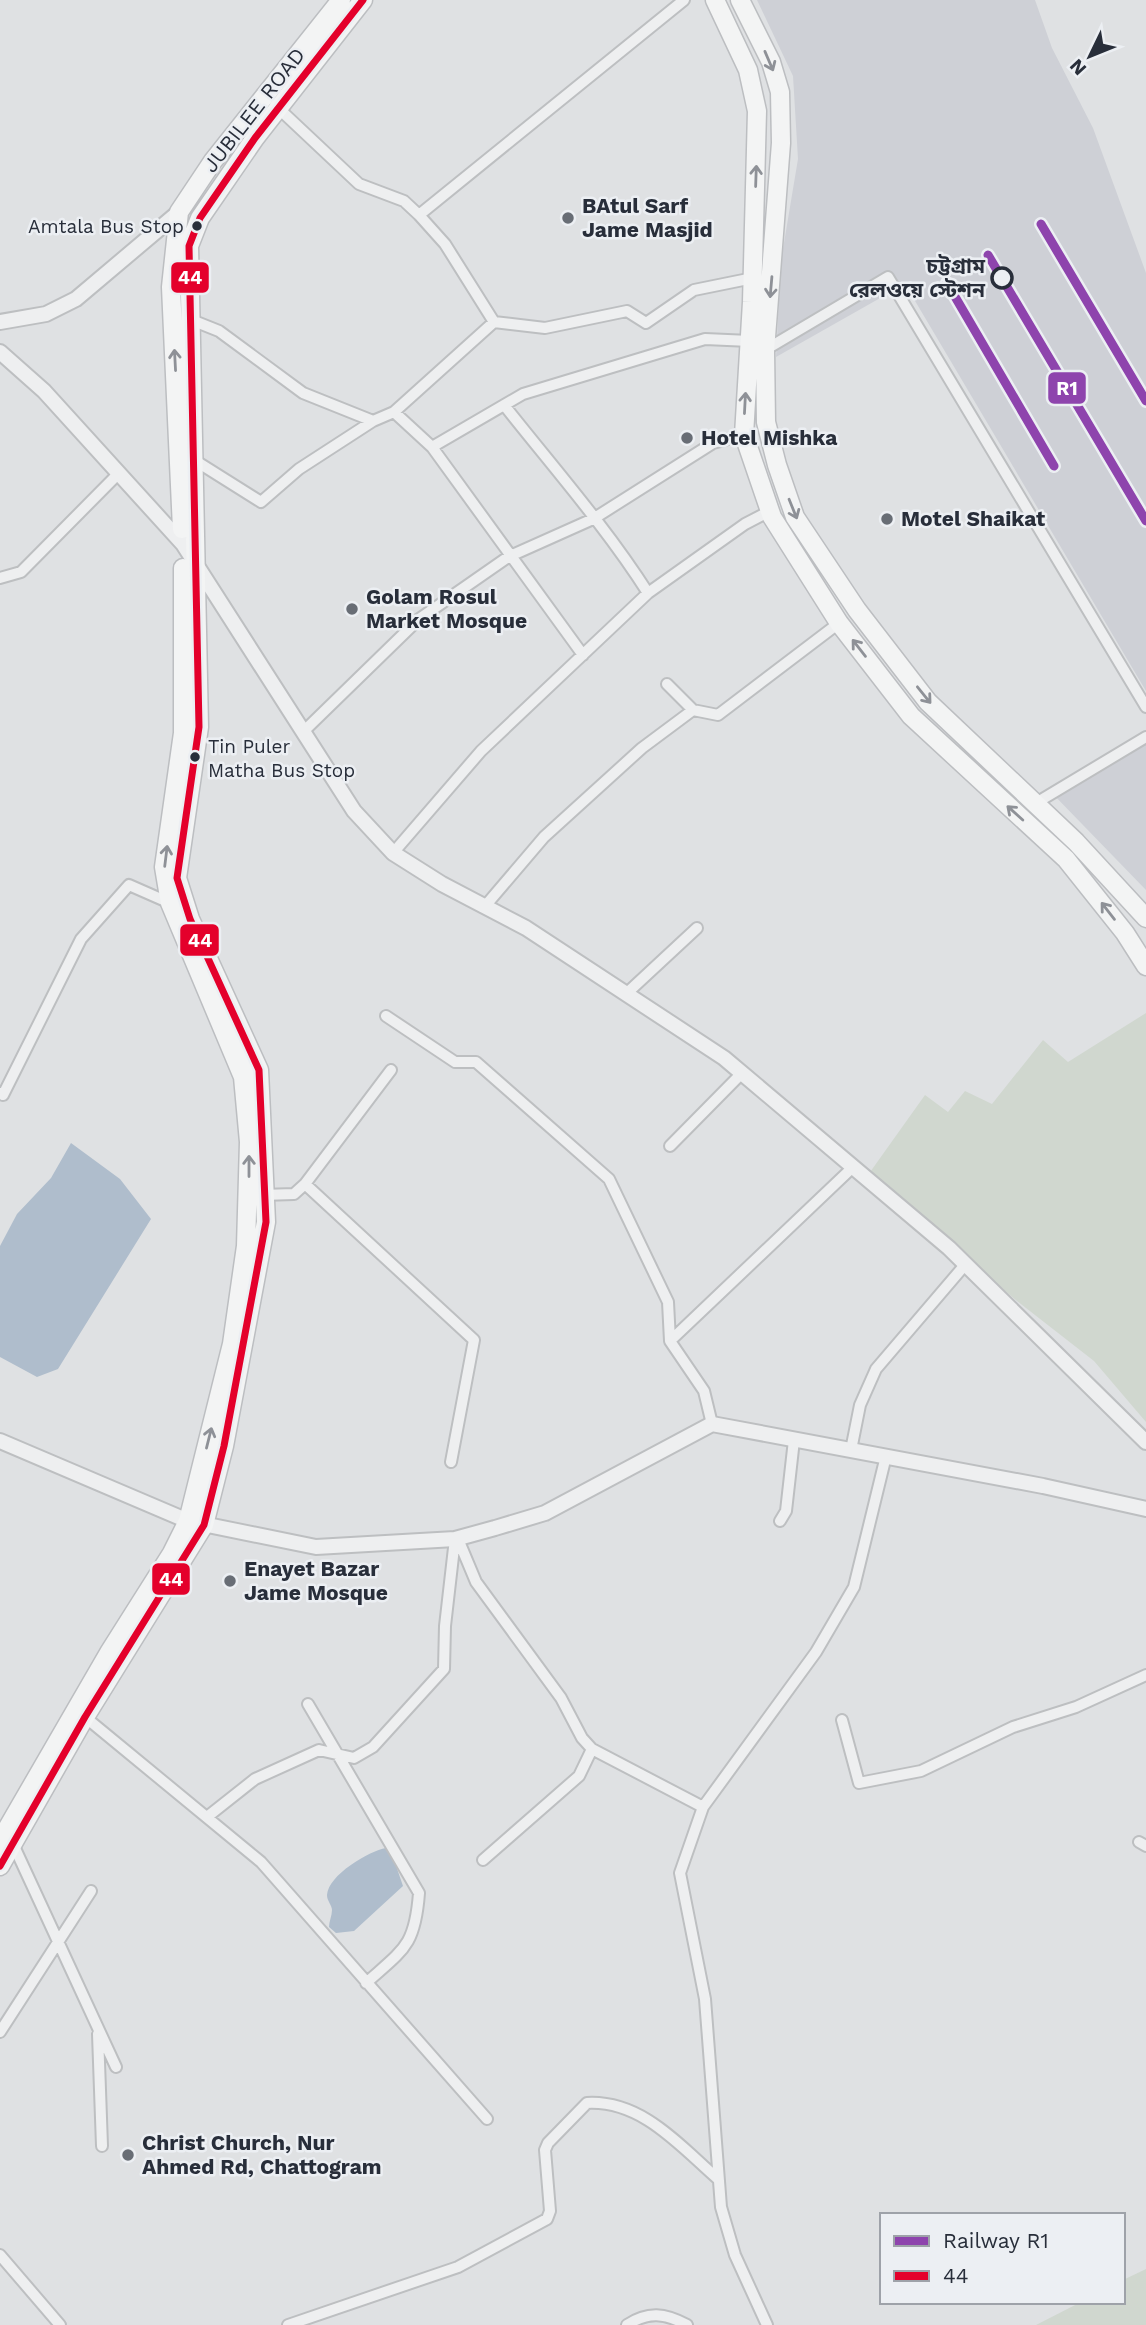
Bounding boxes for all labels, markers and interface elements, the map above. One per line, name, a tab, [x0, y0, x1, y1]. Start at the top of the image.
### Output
north arrow	[1055, 21, 1125, 91]
street label: JUBILEE ROAD	[197, 42, 310, 177]
one-way arrow	[764, 50, 777, 72]
text: N	[1065, 54, 1091, 80]
one-way arrow	[749, 165, 762, 188]
place label: BAtul Sarf Jame Masjid	[582, 193, 713, 242]
marker: BAtul Sarf Jame Masjid	[560, 210, 576, 226]
place label: Amtala Bus Stop	[28, 215, 184, 238]
marker: Amtala Bus Stop	[190, 219, 204, 233]
place label: চট্টগ্রাম রেলওয়ে স্টেশন	[849, 253, 986, 302]
line badge: 44	[170, 261, 210, 294]
text: 44	[178, 266, 202, 289]
marker: চট্টগ্রাম রেলওয়ে স্টেশন	[991, 267, 1013, 289]
one-way arrow	[765, 275, 778, 297]
one-way arrow	[169, 349, 182, 372]
line badge: R1	[1047, 371, 1087, 405]
text: R1	[1056, 377, 1078, 400]
one-way arrow	[738, 392, 751, 415]
place label: Hotel Mishka	[701, 425, 838, 450]
marker: Hotel Mishka	[679, 430, 695, 446]
one-way arrow	[788, 498, 801, 520]
place label: Motel Shaikat	[901, 506, 1045, 531]
marker: Motel Shaikat	[879, 511, 895, 527]
place label: Golam Rosul Market Mosque	[366, 584, 527, 633]
marker: Golam Rosul Market Mosque	[344, 601, 360, 617]
one-way arrow	[852, 640, 867, 658]
one-way arrow	[916, 686, 931, 704]
place label: Tin Puler Matha Bus Stop	[208, 735, 355, 782]
marker: Tin Puler Matha Bus Stop	[188, 750, 202, 764]
one-way arrow	[1006, 805, 1024, 821]
one-way arrow	[159, 845, 172, 868]
one-way arrow	[1100, 902, 1115, 921]
line badge: 44	[179, 923, 220, 957]
text: 44	[188, 929, 212, 952]
one-way arrow	[242, 1155, 256, 1178]
one-way arrow	[203, 1428, 216, 1450]
place label: Enayet Bazar Jame Mosque	[244, 1556, 388, 1605]
line badge: 44	[151, 1562, 191, 1596]
text: 44	[159, 1568, 183, 1591]
marker: Enayet Bazar Jame Mosque	[222, 1573, 238, 1589]
place label: Christ Church, Nur Ahmed Rd, Chattogram	[142, 2130, 382, 2179]
marker: Christ Church, Nur Ahmed Rd, Chattogram	[120, 2147, 136, 2163]
legend	[880, 2213, 1125, 2304]
text: Railway R1	[943, 2228, 1049, 2253]
text: 44	[943, 2263, 969, 2288]

